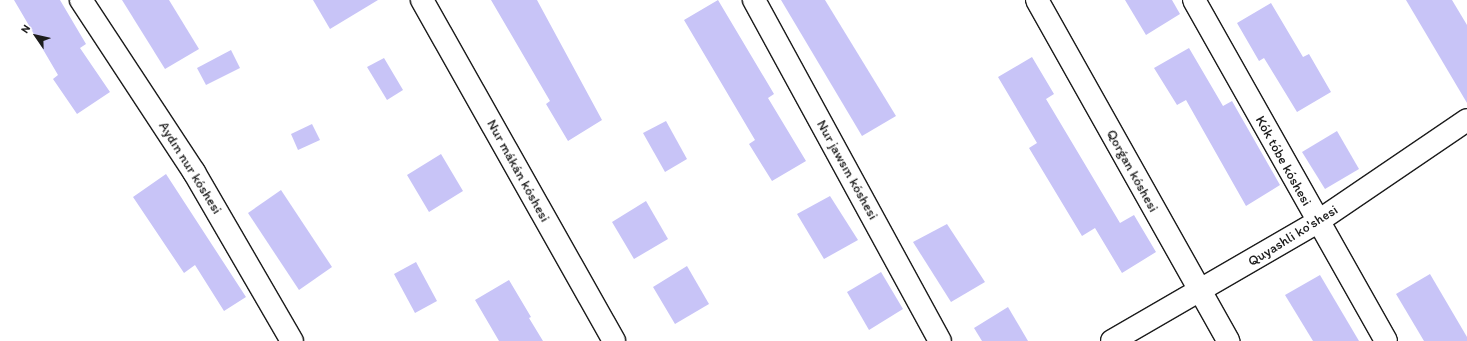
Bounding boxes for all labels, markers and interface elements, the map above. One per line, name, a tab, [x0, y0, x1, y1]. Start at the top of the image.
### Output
north arrow	[16, 16, 56, 56]
text: N	[18, 22, 33, 36]
street label: Kók tóbe kóshesi	[1251, 113, 1315, 209]
street label: Nur mákán kóshesi	[483, 117, 553, 225]
street label: Nur jawsın kóshesi	[813, 117, 881, 223]
street label: Aydın nur kóshesi	[155, 119, 225, 217]
street label: Qorǵan kóshesi	[1102, 127, 1162, 215]
street label: Quyashli ko'shesi	[1245, 202, 1341, 270]

